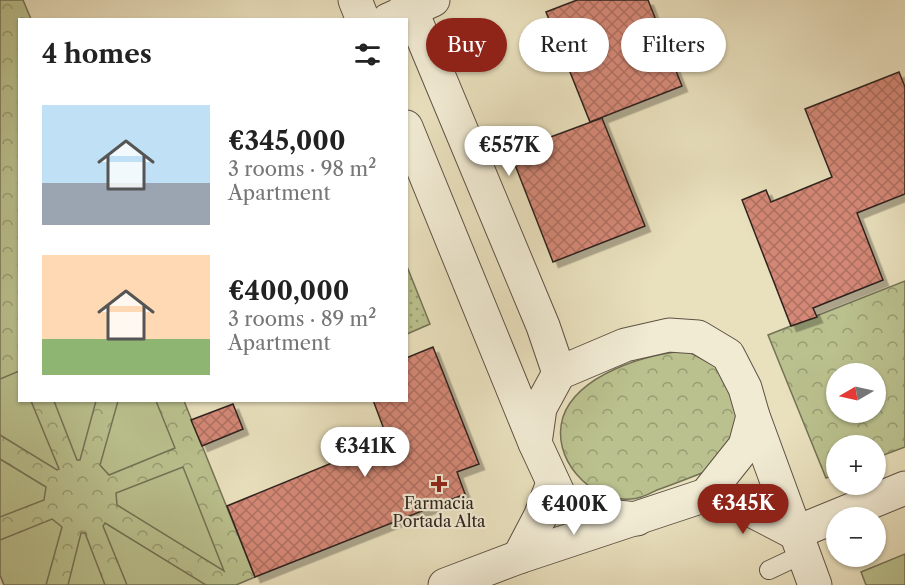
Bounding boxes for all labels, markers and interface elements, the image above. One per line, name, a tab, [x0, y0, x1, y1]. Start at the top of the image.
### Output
chip: Buy	[426, 18, 507, 72]
chip: Rent	[519, 18, 609, 72]
chip: Filters	[621, 18, 726, 72]
text: 4 homes	[42, 38, 152, 70]
icon: filters	[351, 38, 384, 71]
text: €345,000	[228, 125, 346, 157]
pin: €557K	[467, 126, 551, 177]
icon: home	[90, 129, 162, 201]
text: €557K	[478, 133, 540, 157]
text: 3 rooms · 98 m²	[228, 157, 376, 181]
text: Apartment	[228, 181, 331, 205]
text: €400,000	[228, 275, 349, 307]
icon: home	[90, 279, 162, 351]
text: 3 rooms · 89 m²	[228, 307, 376, 331]
text: Apartment	[228, 331, 331, 355]
north arrow	[826, 363, 886, 423]
map controls	[826, 363, 886, 567]
pin: €341K	[323, 427, 407, 478]
text: €341K	[335, 434, 395, 458]
button: +	[826, 435, 886, 495]
marker: Farmacia Portada Alta	[432, 477, 446, 491]
pin: €345K	[701, 484, 785, 535]
pin: €400K	[532, 485, 616, 536]
text: €345K	[712, 491, 774, 515]
text: €400K	[541, 492, 607, 516]
place label: Farmacia Portada Alta	[392, 493, 486, 531]
button: −	[826, 507, 886, 567]

